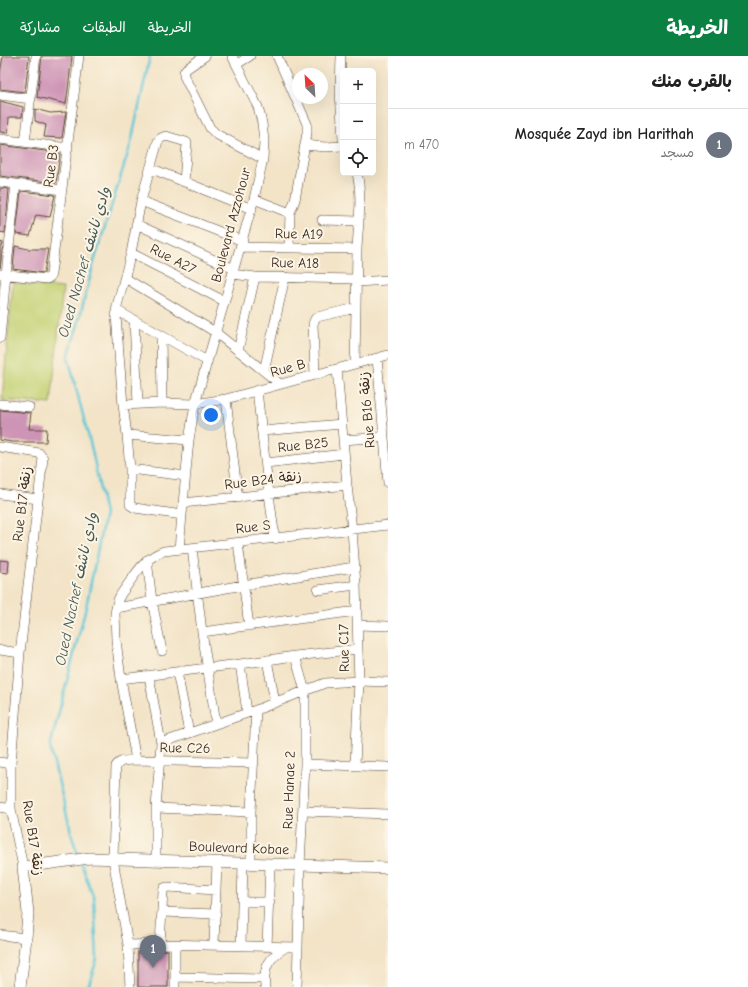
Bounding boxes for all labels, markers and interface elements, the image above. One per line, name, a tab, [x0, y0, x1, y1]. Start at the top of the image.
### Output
text: الخريطة	[666, 17, 728, 39]
text: مشاركة	[20, 19, 60, 36]
text: الطبقات	[82, 19, 126, 36]
text: الخريطة	[148, 19, 191, 36]
north arrow	[292, 68, 328, 104]
map controls	[340, 68, 376, 176]
button: +	[340, 68, 376, 104]
text: بالقرب منك	[651, 72, 732, 91]
button: −	[340, 104, 376, 140]
text: Mosquée Zayd ibn Harithah	[515, 125, 694, 143]
text: 470 m	[404, 137, 439, 152]
text: 1	[716, 137, 722, 152]
button: locate	[340, 140, 376, 176]
street label: Rue B3	[40, 144, 62, 188]
text: مسجد	[661, 145, 694, 160]
street label: Boulevard Azzohour	[207, 165, 255, 284]
water label: Oued Nachef وادي ناشف	[54, 185, 116, 340]
street label: Rue A19	[275, 225, 323, 243]
street label: Rue A27	[147, 240, 199, 278]
street label: Rue A18	[271, 254, 319, 272]
street label: Rue B	[268, 355, 308, 381]
street label: Rue B16 زنقة	[355, 371, 379, 449]
your location	[201, 405, 221, 425]
street label: Rue B25	[277, 434, 329, 456]
street label: Rue B17 زنقة	[9, 465, 35, 543]
street label: Rue B24 زنقة	[223, 467, 303, 493]
water label: Oued Nachef وادي ناشف	[51, 511, 103, 667]
street label: Rue S	[235, 516, 272, 538]
street label: Rue C17	[335, 624, 353, 672]
street label: Rue C26	[160, 739, 210, 757]
street label: Rue Hanae 2	[279, 750, 299, 830]
street label: Rue B17 زنقة	[19, 799, 47, 877]
street label: Boulevard Kobae	[189, 838, 289, 858]
pin: 1	[140, 935, 166, 968]

